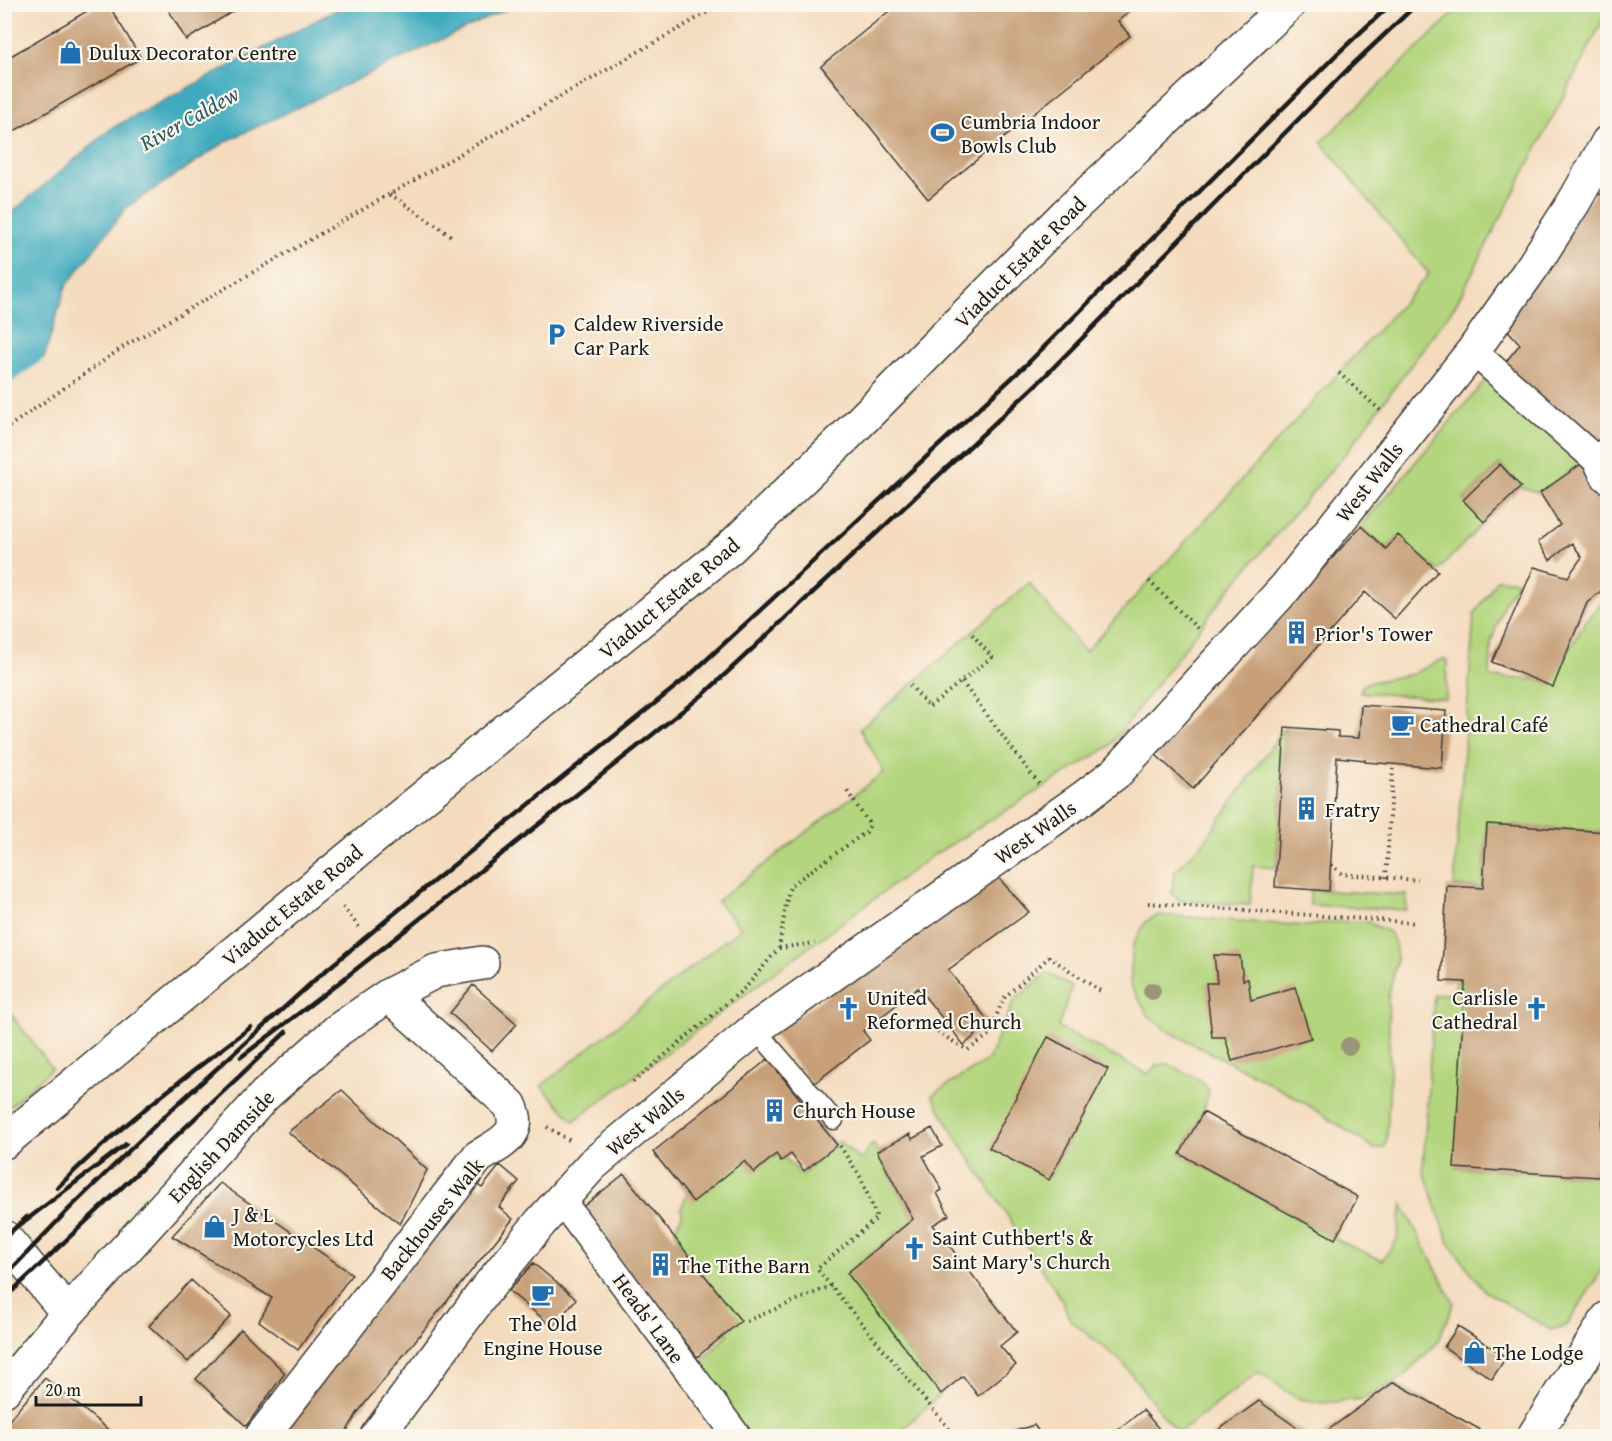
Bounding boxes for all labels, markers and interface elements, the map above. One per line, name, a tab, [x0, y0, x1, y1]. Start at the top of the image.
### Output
place label: Dulux Decorator Centre	[89, 37, 297, 68]
shop icon: Dulux Decorator Centre	[58, 39, 84, 65]
water label: River Caldew	[133, 77, 245, 159]
place label: Cumbria Indoor Bowls Club	[961, 106, 1101, 161]
sports icon: Cumbria Indoor Bowls Club	[930, 120, 956, 146]
street label: Viaduct Estate Road	[947, 188, 1094, 335]
place label: Caldew Riverside Car Park	[574, 308, 724, 363]
parking icon: Caldew Riverside Car Park	[543, 322, 569, 348]
street label: West Walls	[1328, 435, 1410, 529]
street label: Viaduct Estate Road	[592, 529, 747, 666]
place label: Prior's Tower	[1315, 618, 1433, 649]
building icon: Prior's Tower	[1284, 620, 1310, 646]
place label: Cathedral Café	[1420, 709, 1549, 740]
cafe icon: Cathedral Café	[1389, 711, 1415, 737]
street label: West Walls	[987, 792, 1083, 872]
place label: Fratry	[1325, 794, 1381, 825]
building icon: Fratry	[1294, 796, 1320, 822]
street label: Viaduct Estate Road	[215, 836, 370, 973]
place label: United Reformed Church	[867, 982, 1022, 1037]
place label: Carlisle Cathedral	[1432, 982, 1518, 1037]
church icon: United Reformed Church	[836, 996, 862, 1022]
church icon: Carlisle Cathedral	[1523, 996, 1549, 1022]
street label: West Walls	[599, 1079, 691, 1163]
street label: English Damside	[160, 1082, 282, 1209]
place label: Church House	[793, 1095, 916, 1126]
building icon: Church House	[762, 1097, 788, 1123]
street label: Backhouses Walk	[373, 1151, 491, 1287]
place label: J & L Motorcycles Ltd	[230, 1199, 375, 1254]
shop icon: J & L Motorcycles Ltd	[202, 1213, 228, 1239]
place label: Saint Cuthbert's & Saint Mary's Church	[932, 1222, 1110, 1277]
church icon: Saint Cuthbert's & Saint Mary's Church	[901, 1236, 927, 1262]
place label: The Tithe Barn	[678, 1250, 810, 1281]
building icon: The Tithe Barn	[647, 1252, 673, 1278]
street label: Heads' Lane	[606, 1266, 693, 1370]
cafe icon: The Old Engine House	[530, 1282, 556, 1308]
place label: The Old Engine House	[483, 1308, 603, 1363]
place label: The Lodge	[1493, 1337, 1584, 1368]
shop icon: The Lodge	[1462, 1339, 1488, 1365]
scale bar	[36, 1369, 141, 1407]
text: 20 m	[45, 1376, 81, 1403]

